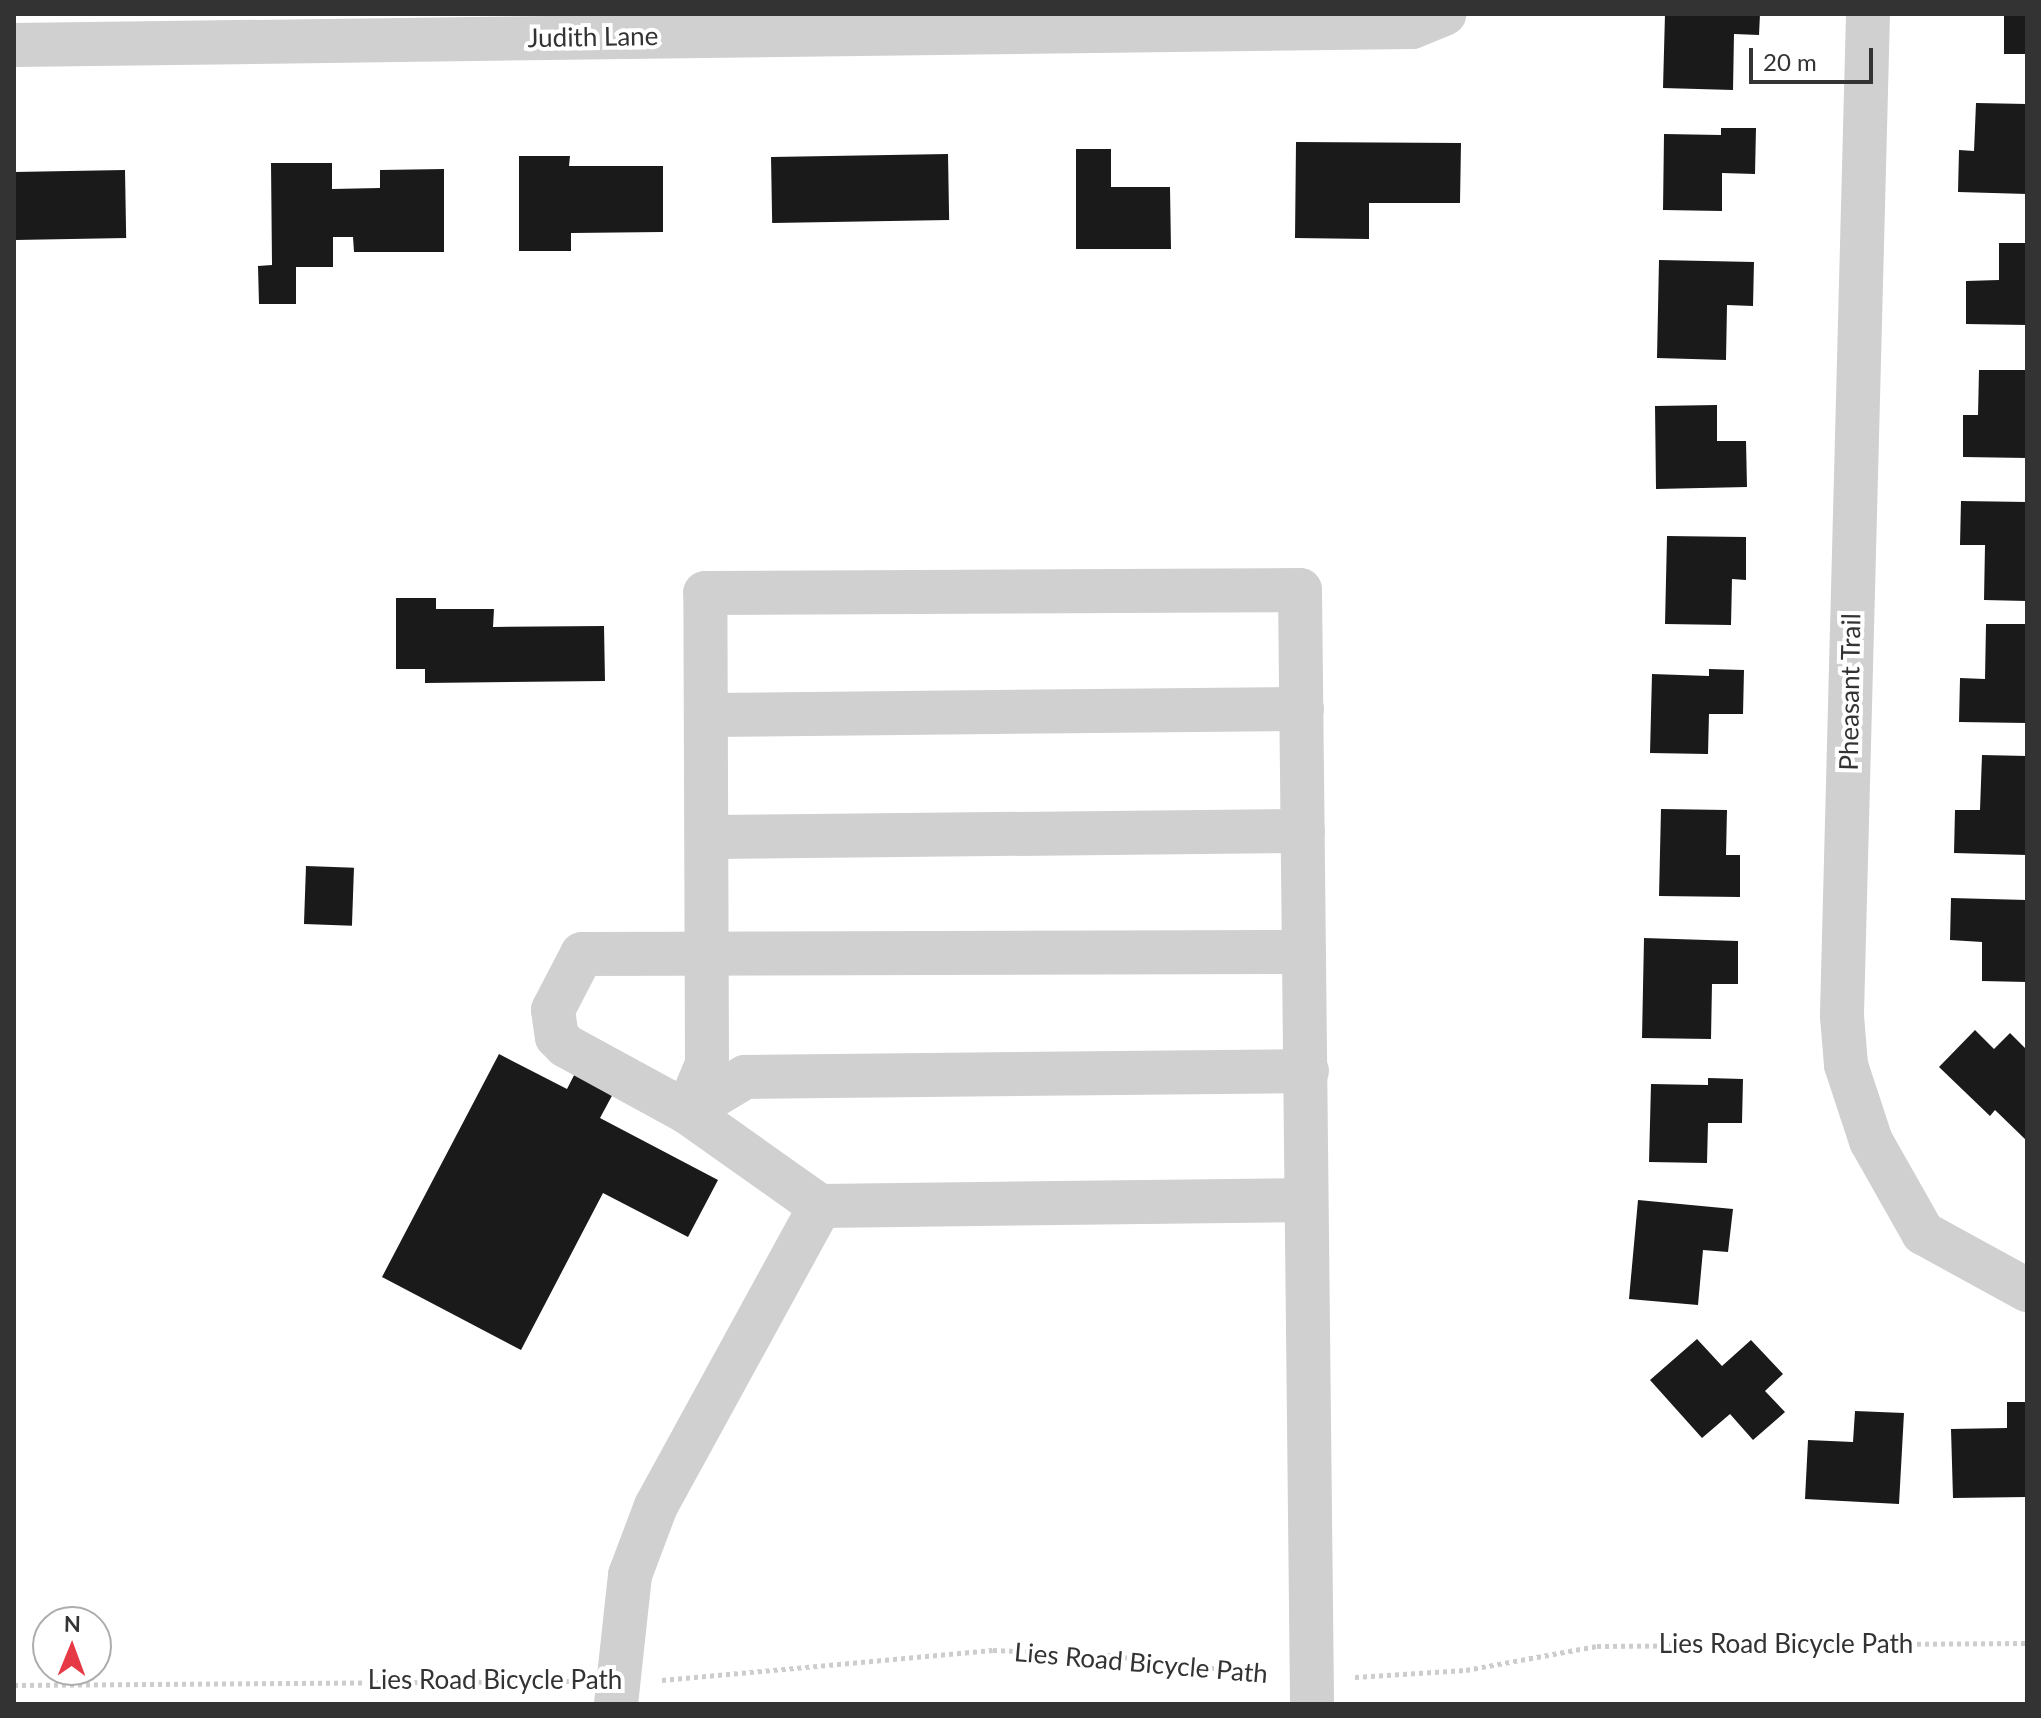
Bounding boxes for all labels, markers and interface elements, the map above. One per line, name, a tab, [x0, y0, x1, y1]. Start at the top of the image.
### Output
street label: Judith Lane	[527, 20, 659, 54]
scale bar	[1753, 32, 1877, 82]
text: 20 m	[1763, 47, 1817, 76]
street label: Pheasant Trail	[1833, 613, 1867, 771]
north arrow	[32, 1606, 112, 1686]
text: N	[64, 1610, 81, 1637]
street label: Lies Road Bicycle Path	[1659, 1628, 1913, 1660]
street label: Lies Road Bicycle Path	[1013, 1636, 1269, 1690]
street label: Lies Road Bicycle Path	[368, 1664, 622, 1696]

